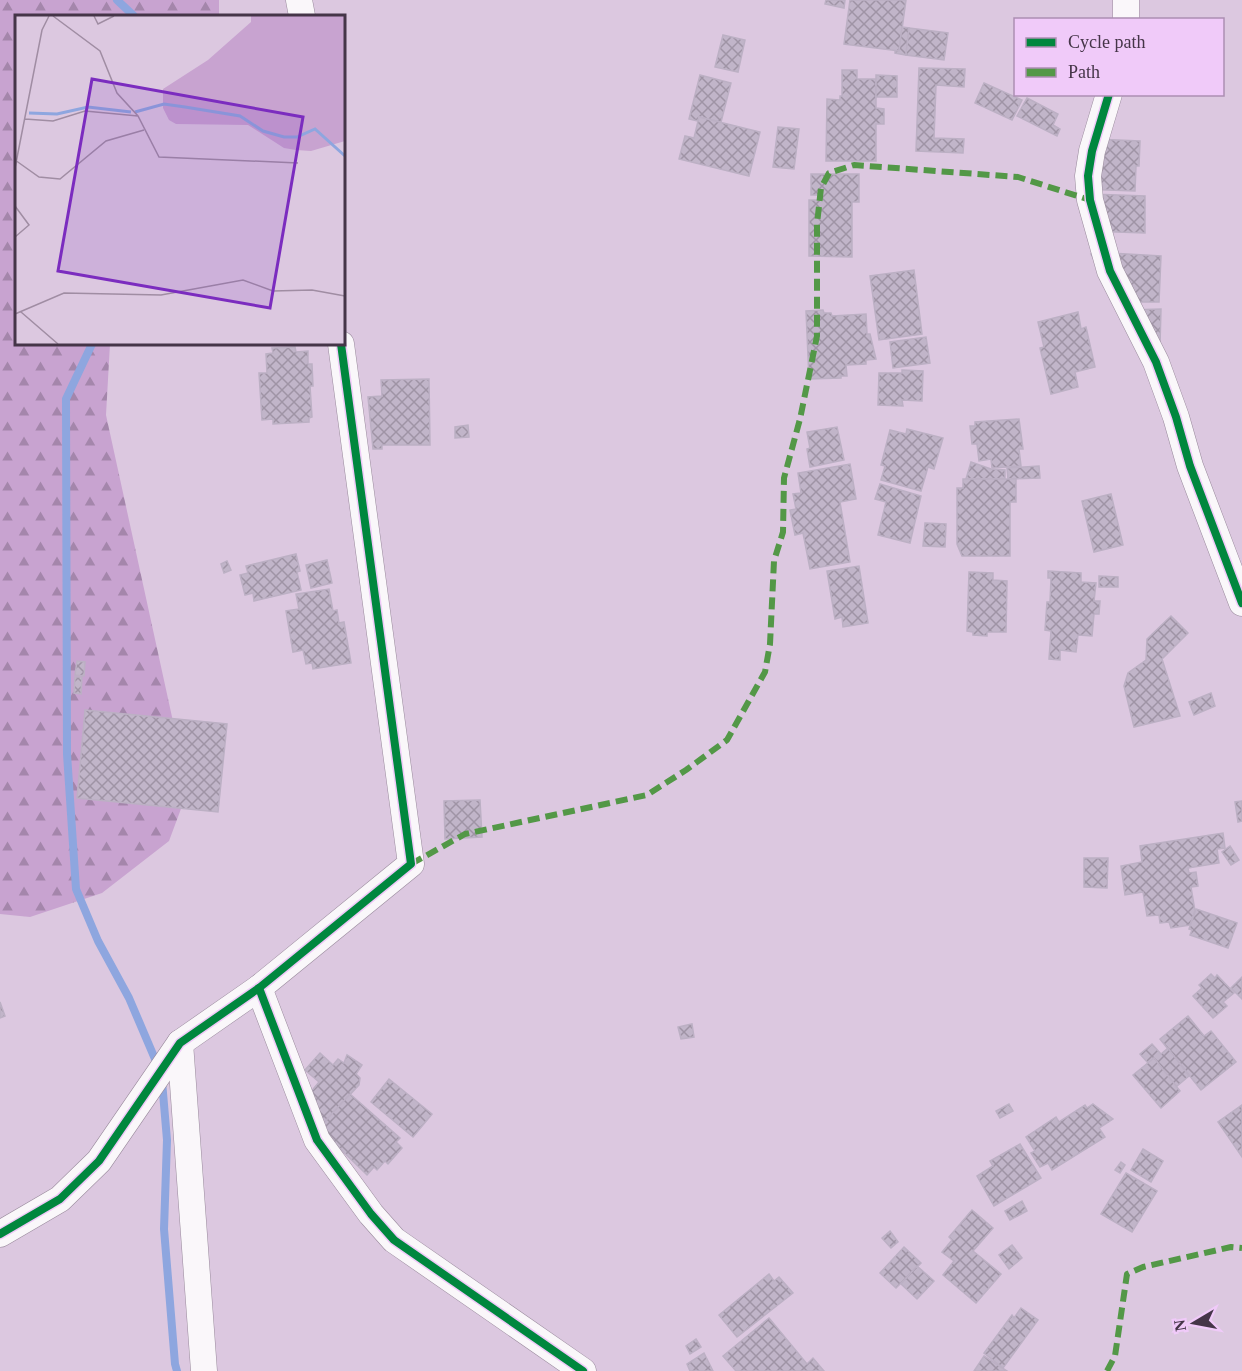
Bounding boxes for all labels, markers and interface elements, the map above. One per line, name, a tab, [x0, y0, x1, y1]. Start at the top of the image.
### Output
inset map	[15, 15, 345, 345]
legend	[1014, 18, 1224, 96]
text: Cycle path	[1068, 32, 1145, 52]
text: Path	[1068, 62, 1100, 82]
north arrow	[1164, 1293, 1224, 1353]
text: N	[1170, 1318, 1189, 1333]

